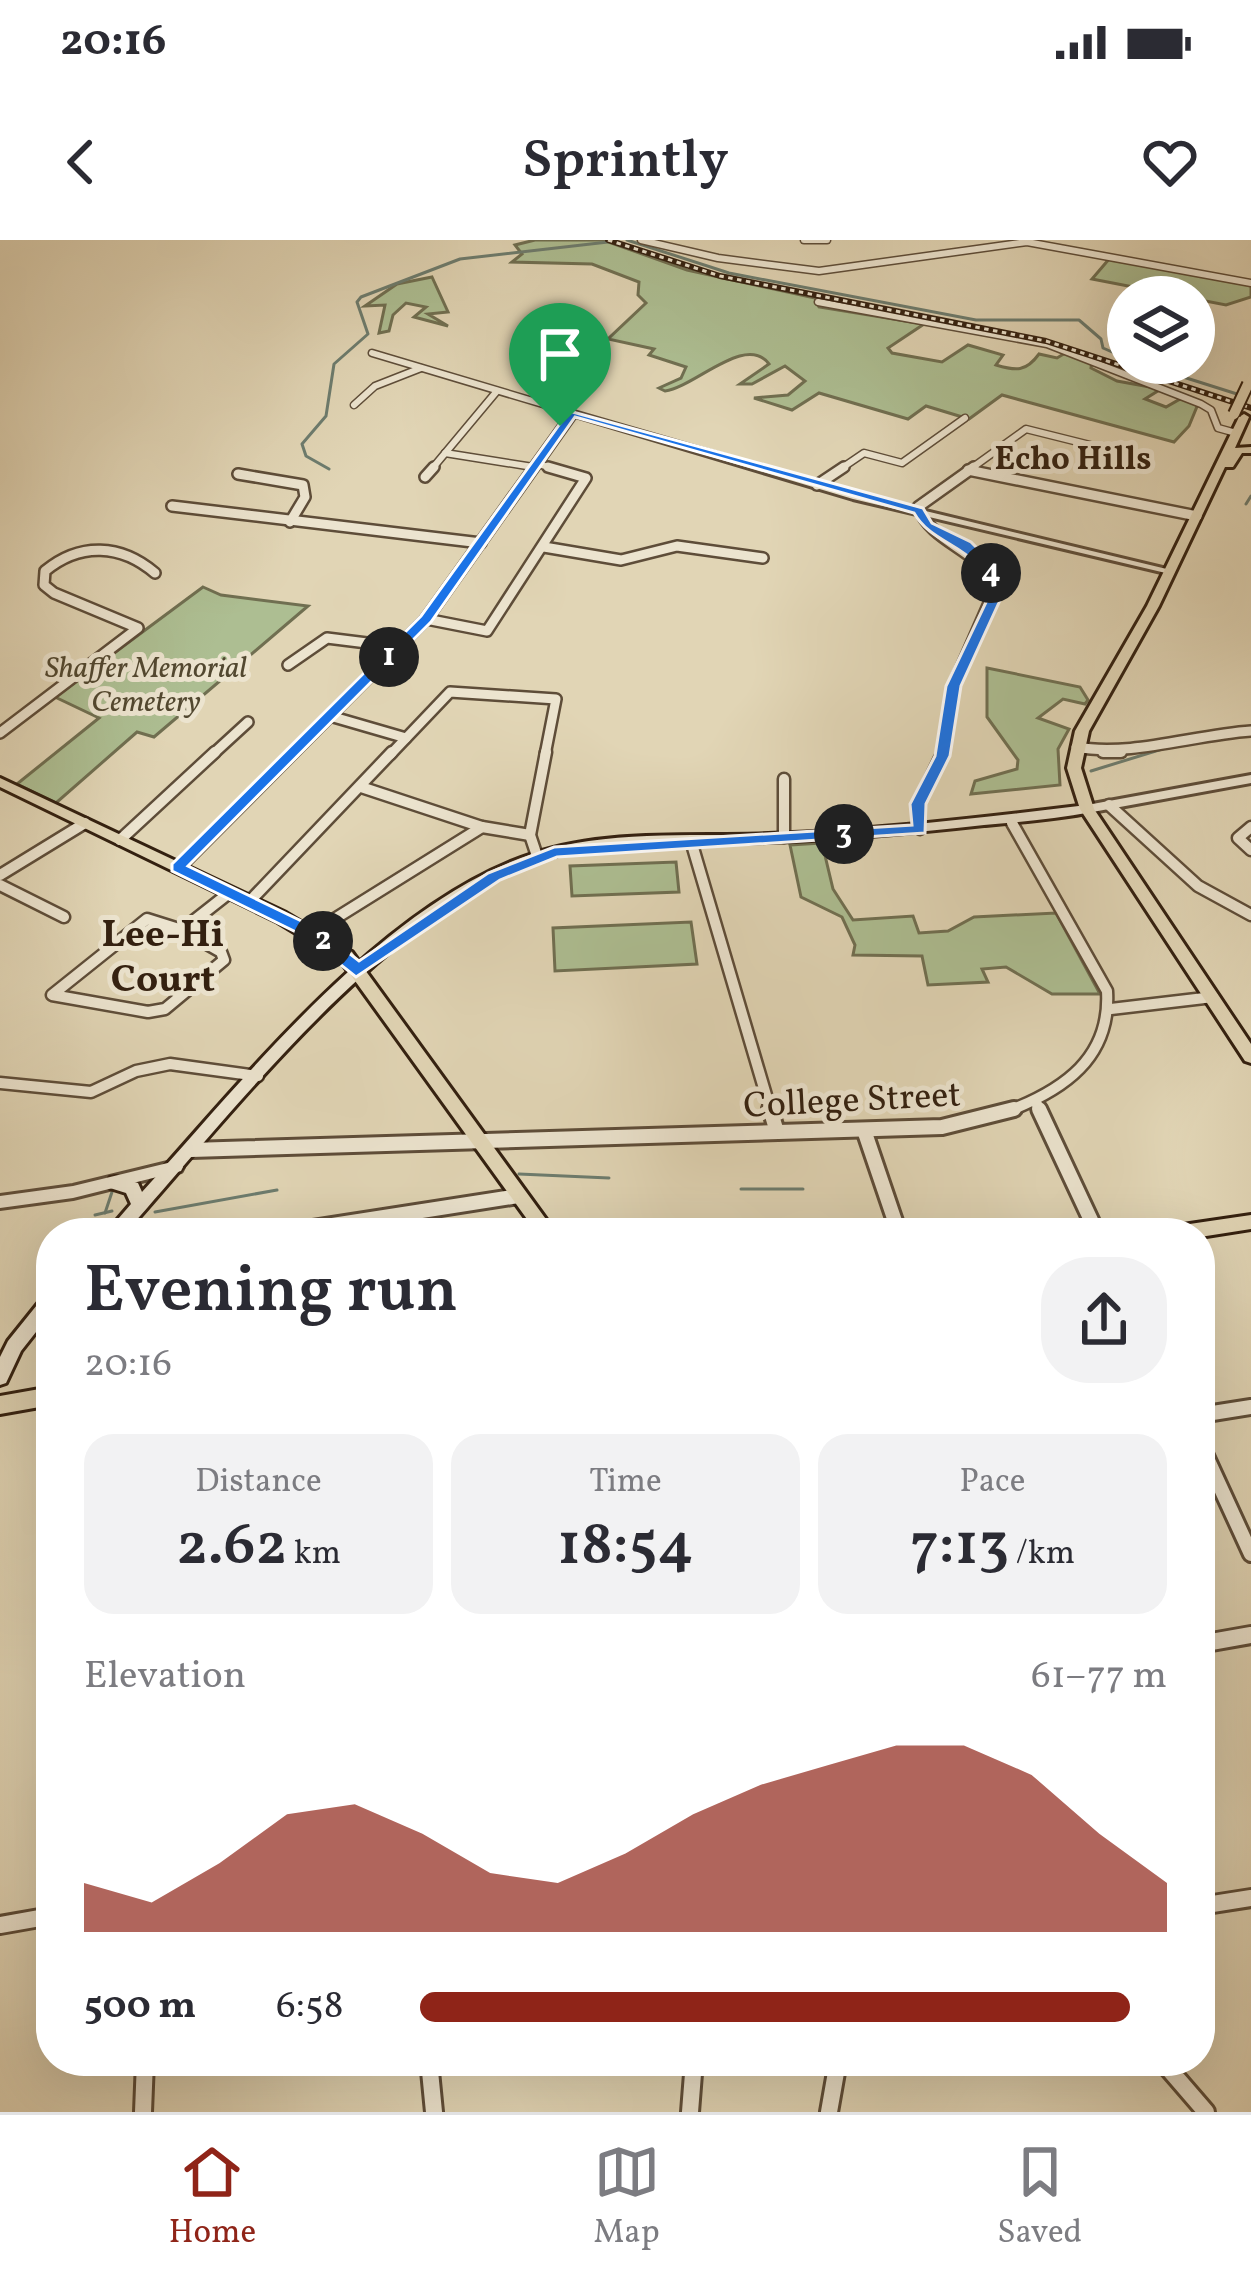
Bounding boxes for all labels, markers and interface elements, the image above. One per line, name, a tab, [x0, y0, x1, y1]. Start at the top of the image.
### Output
text: 20:16	[60, 11, 166, 74]
text: Sprintly	[522, 125, 729, 200]
icon: back	[48, 129, 114, 195]
icon: heart	[1137, 129, 1203, 195]
map controls	[1107, 276, 1215, 384]
button: layers	[1107, 276, 1215, 384]
pin	[509, 303, 611, 426]
icon: arrive	[527, 321, 593, 387]
district label: Echo Hills	[994, 438, 1152, 484]
pin: 4	[961, 543, 1021, 603]
text: 4	[981, 550, 1001, 596]
pin: 1	[359, 627, 419, 687]
text: 1	[382, 634, 396, 680]
park label: Shaffer Memorial Cemetery	[45, 648, 248, 724]
pin: 3	[814, 804, 874, 864]
text: 3	[836, 811, 852, 857]
district label: Lee-Hi Court	[102, 909, 224, 1008]
pin: 2	[293, 911, 353, 971]
text: 2	[314, 918, 332, 964]
street label: College Street	[742, 1071, 962, 1133]
text: Evening run	[84, 1247, 458, 1339]
button: share	[1041, 1257, 1167, 1383]
text: 20:16	[84, 1338, 172, 1392]
text: Distance	[195, 1460, 322, 1506]
text: Time	[589, 1460, 662, 1506]
text: Pace	[960, 1460, 1026, 1506]
text: 2.62	[176, 1506, 287, 1589]
text: 18:54	[557, 1506, 694, 1589]
text: 7:13	[910, 1506, 1009, 1589]
text: km	[287, 1532, 341, 1578]
text: /km	[1009, 1532, 1075, 1578]
text: Elevation	[84, 1650, 246, 1704]
text: 61–77 m	[1031, 1650, 1167, 1704]
text: 500 m	[84, 1980, 196, 2034]
text: 6:58	[276, 1980, 344, 2034]
tab: Home	[169, 2139, 256, 2257]
tab: Map	[594, 2139, 660, 2257]
tab: Saved	[997, 2139, 1082, 2257]

